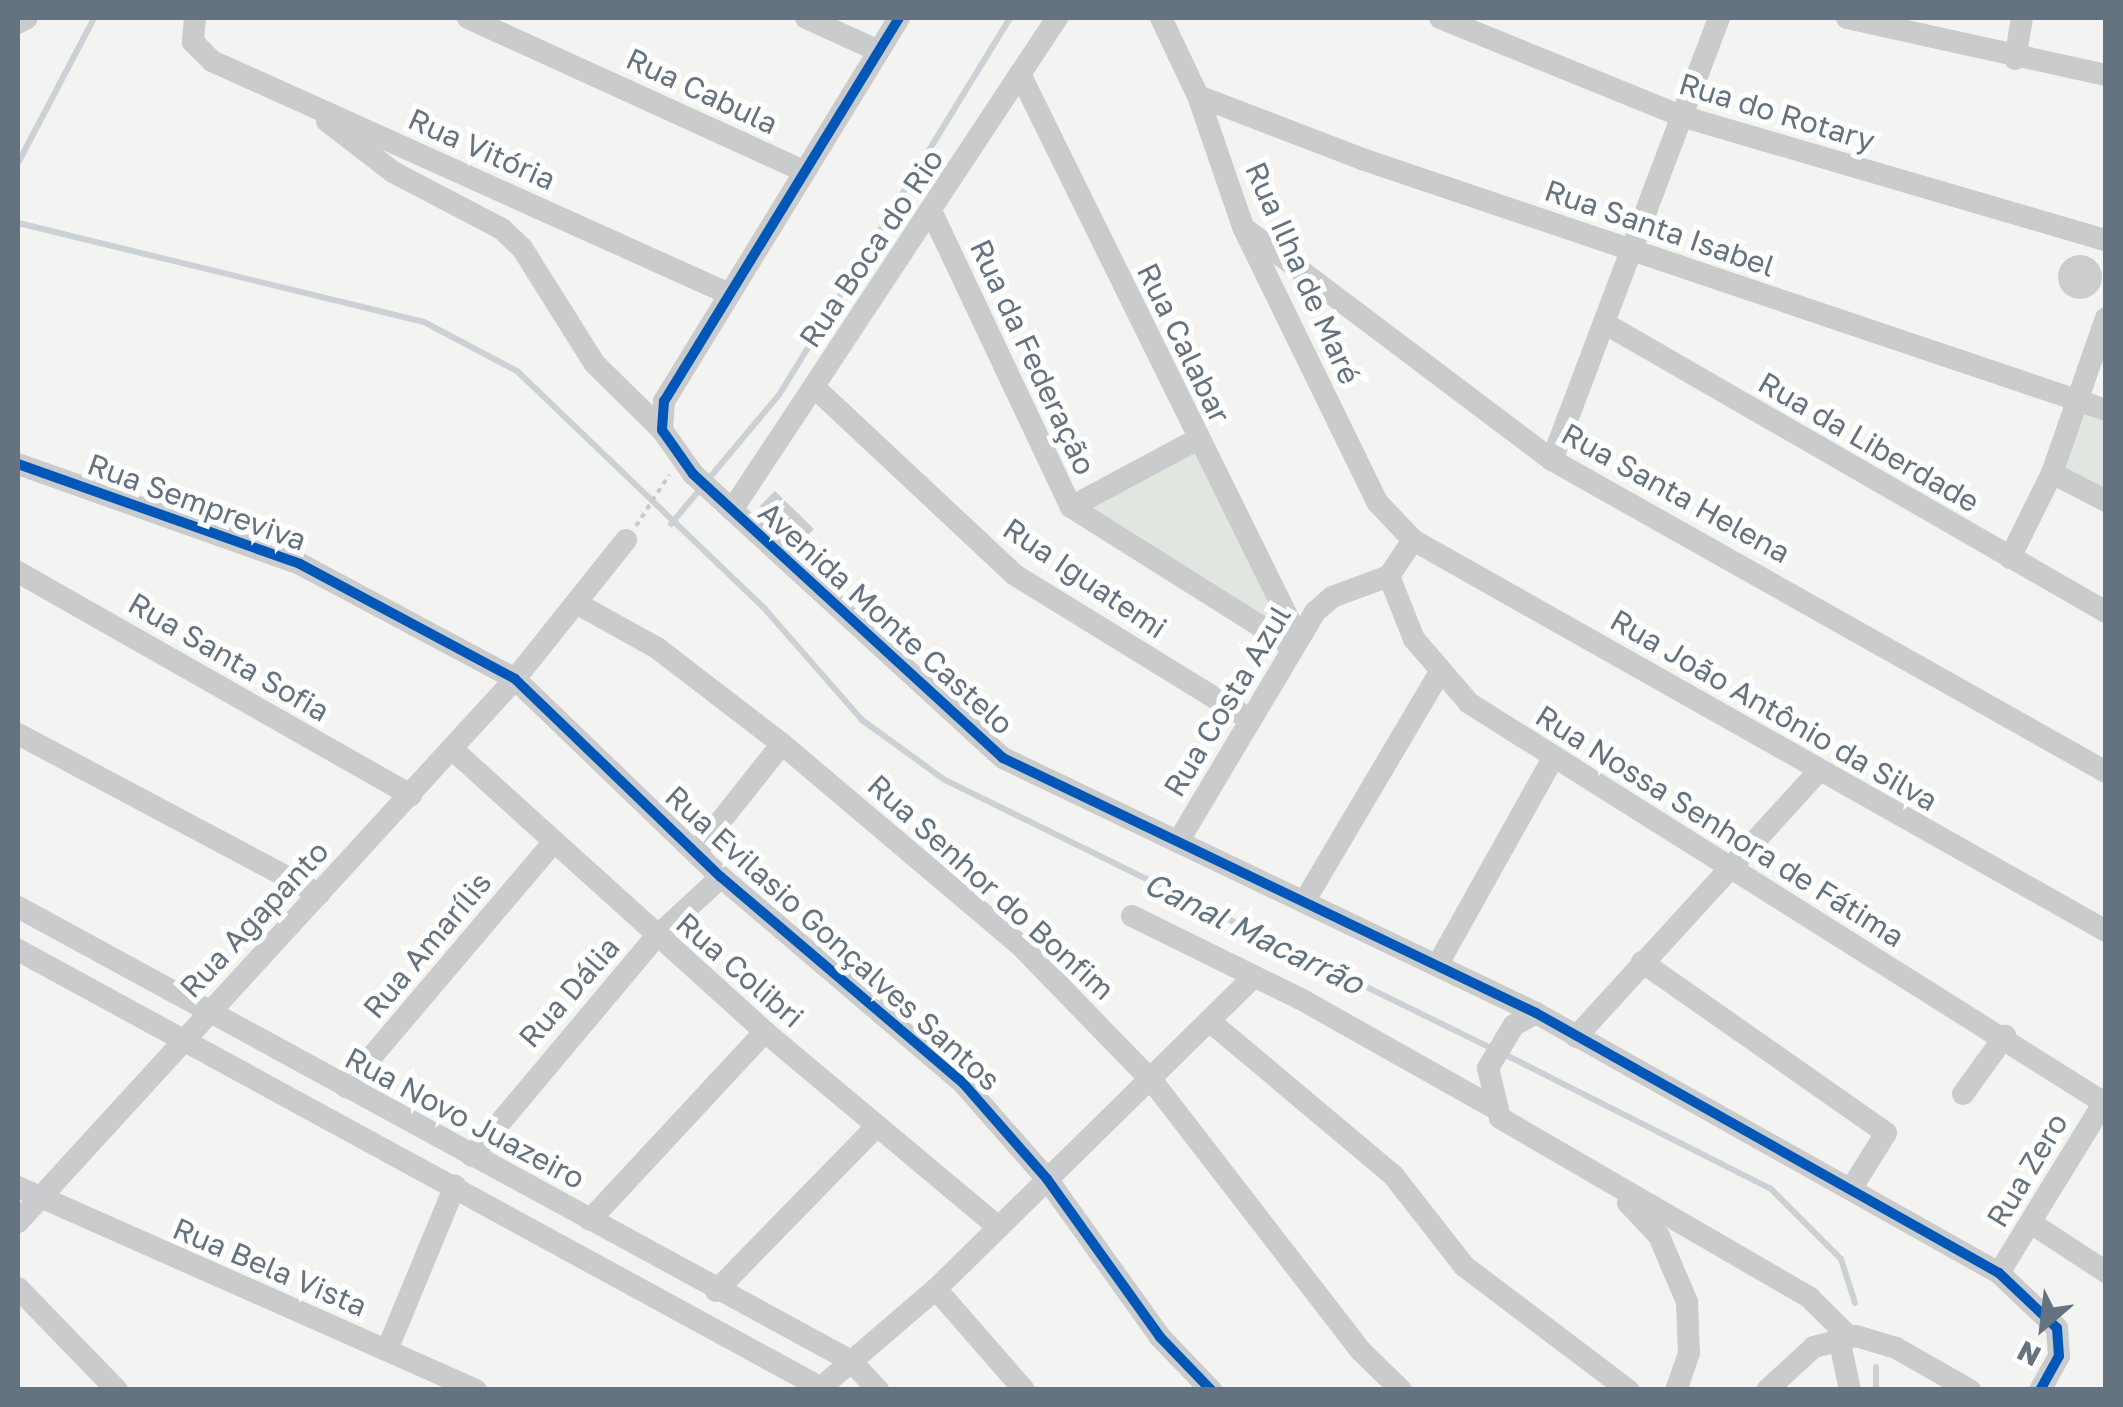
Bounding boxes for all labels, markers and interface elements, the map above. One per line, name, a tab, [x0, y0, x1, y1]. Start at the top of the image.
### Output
street label: Rua Cabula	[621, 40, 783, 142]
street label: Rua do Rotary	[1675, 65, 1879, 159]
street label: Rua Vitória	[403, 101, 561, 197]
street label: Rua Boca do Rio	[791, 142, 951, 354]
street label: Rua Ilha de Maré	[1238, 156, 1368, 390]
street label: Rua Santa Isabel	[1540, 172, 1780, 284]
street label: Rua da Federação	[963, 233, 1103, 481]
street label: Rua Calabar	[1130, 257, 1238, 429]
street label: Rua da Liberdade	[1752, 364, 1986, 520]
street label: Rua Santa Helena	[1556, 415, 1796, 571]
street label: Rua Sempreviva	[83, 446, 311, 558]
street label: Avenida Monte Castelo	[751, 494, 1021, 742]
street label: Rua Iguatemi	[997, 510, 1173, 646]
street label: Rua Santa Sofia	[122, 585, 336, 729]
street label: Rua Costa Azul	[1156, 599, 1298, 803]
street label: Rua João Antônio da Silva	[1604, 601, 1944, 819]
street label: Rua Nossa Senhora de Fátima	[1529, 697, 1911, 955]
street label: Rua Senhor do Bonfim	[860, 767, 1122, 1007]
street label: Rua Evilasio Gonçalves Santos	[658, 778, 1008, 1098]
street label: Rua Agapanto	[172, 833, 336, 1005]
water label: Canal Macarrão	[1138, 863, 1370, 1003]
street label: Rua Amarílis	[355, 865, 499, 1025]
street label: Rua Colibri	[669, 905, 811, 1035]
street label: Rua Dália	[511, 929, 627, 1055]
street label: Rua Novo Juazeiro	[339, 1040, 591, 1196]
street label: Rua Zero	[1979, 1106, 2075, 1234]
street label: Rua Bela Vista	[168, 1210, 372, 1324]
north arrow	[1993, 1277, 2093, 1377]
text: N	[2012, 1334, 2046, 1373]

